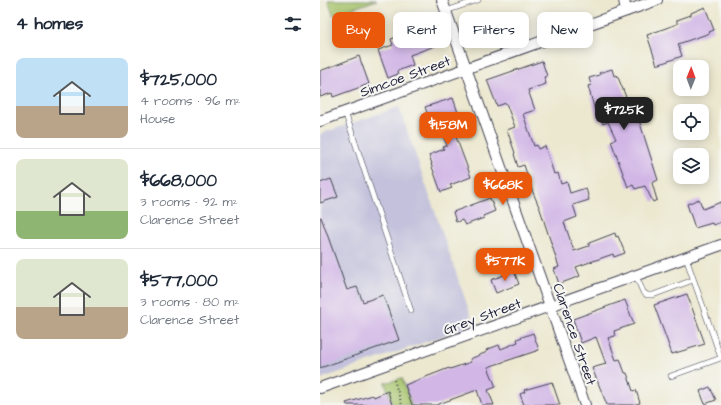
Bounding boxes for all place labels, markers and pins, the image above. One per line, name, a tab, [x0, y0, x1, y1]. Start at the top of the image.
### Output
pin: $725K	[596, 97, 652, 131]
pin: $1.58M	[415, 112, 481, 146]
pin: $668K	[475, 172, 531, 206]
pin: $577K	[477, 248, 533, 282]

